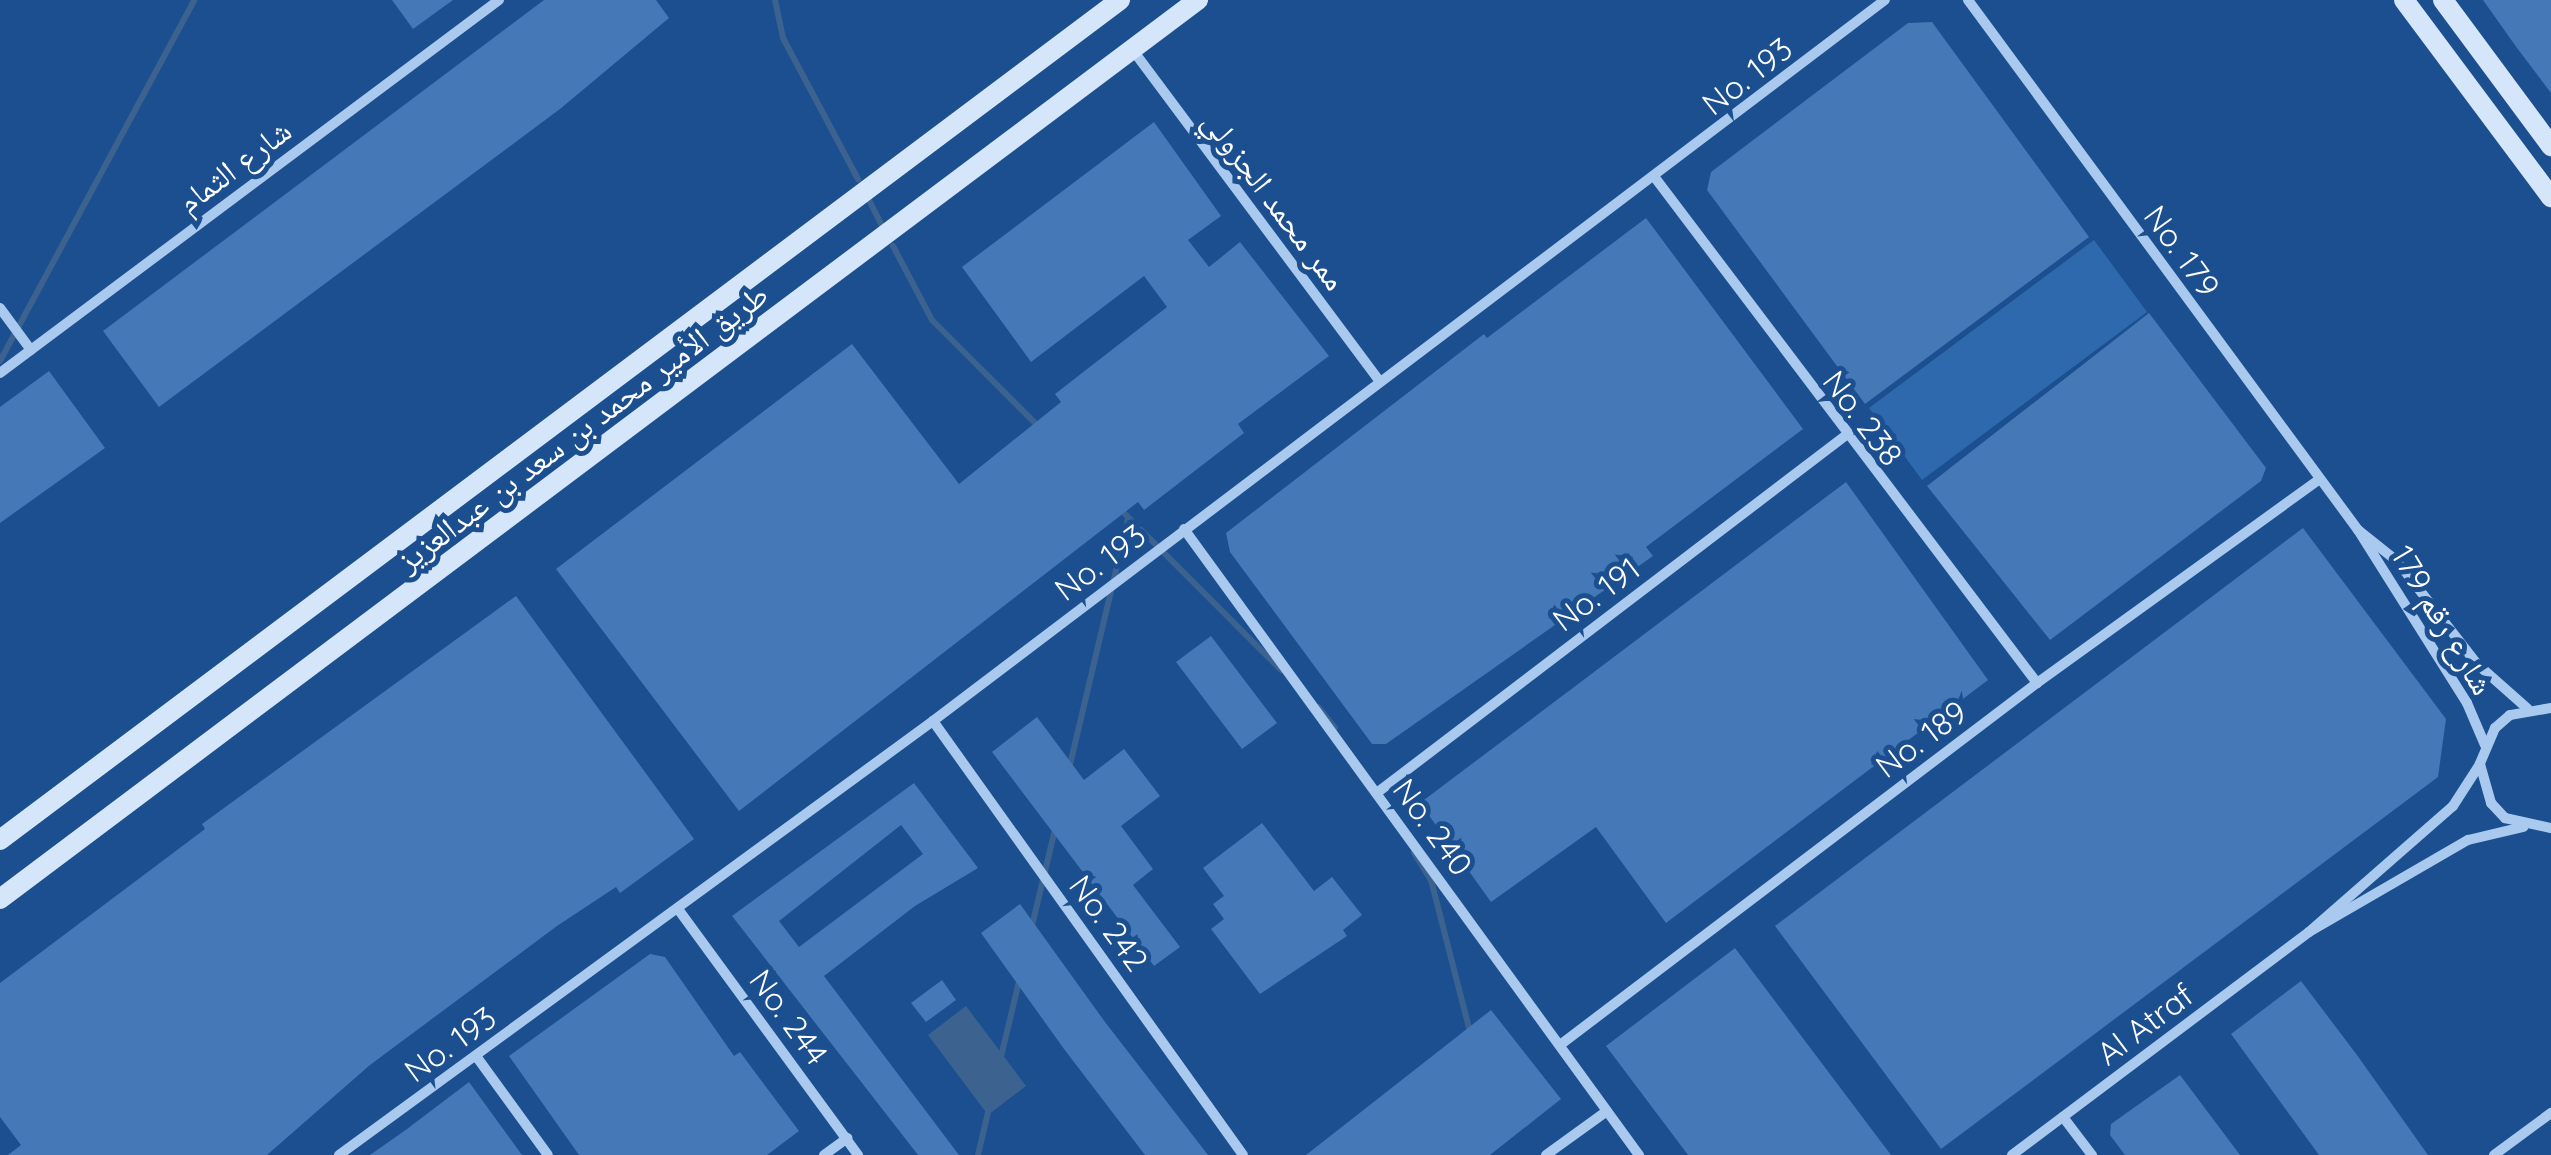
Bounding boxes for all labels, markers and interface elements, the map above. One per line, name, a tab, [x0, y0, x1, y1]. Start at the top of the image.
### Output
street label: No. 193	[1694, 29, 1800, 123]
street label: ممر محمد الجزولي	[1195, 103, 1355, 297]
street label: شارع الثمام	[170, 111, 298, 221]
street label: No. 179	[2136, 198, 2228, 304]
street label: طريق الأمير محمد بن سعد بن عبدالعزيز	[389, 275, 775, 579]
street label: No. 238	[1815, 363, 1911, 473]
street label: No. 193	[1047, 515, 1153, 609]
street label: شارع رقم 179	[2384, 538, 2502, 702]
street label: No. 191	[1545, 549, 1647, 639]
street label: No. 189	[1868, 692, 1974, 786]
street label: No. 240	[1385, 771, 1481, 883]
street label: No. 242	[1061, 868, 1157, 978]
street label: No. 244	[742, 962, 836, 1072]
street label: Al Atraf	[2089, 975, 2201, 1073]
street label: No. 193	[397, 998, 503, 1090]

